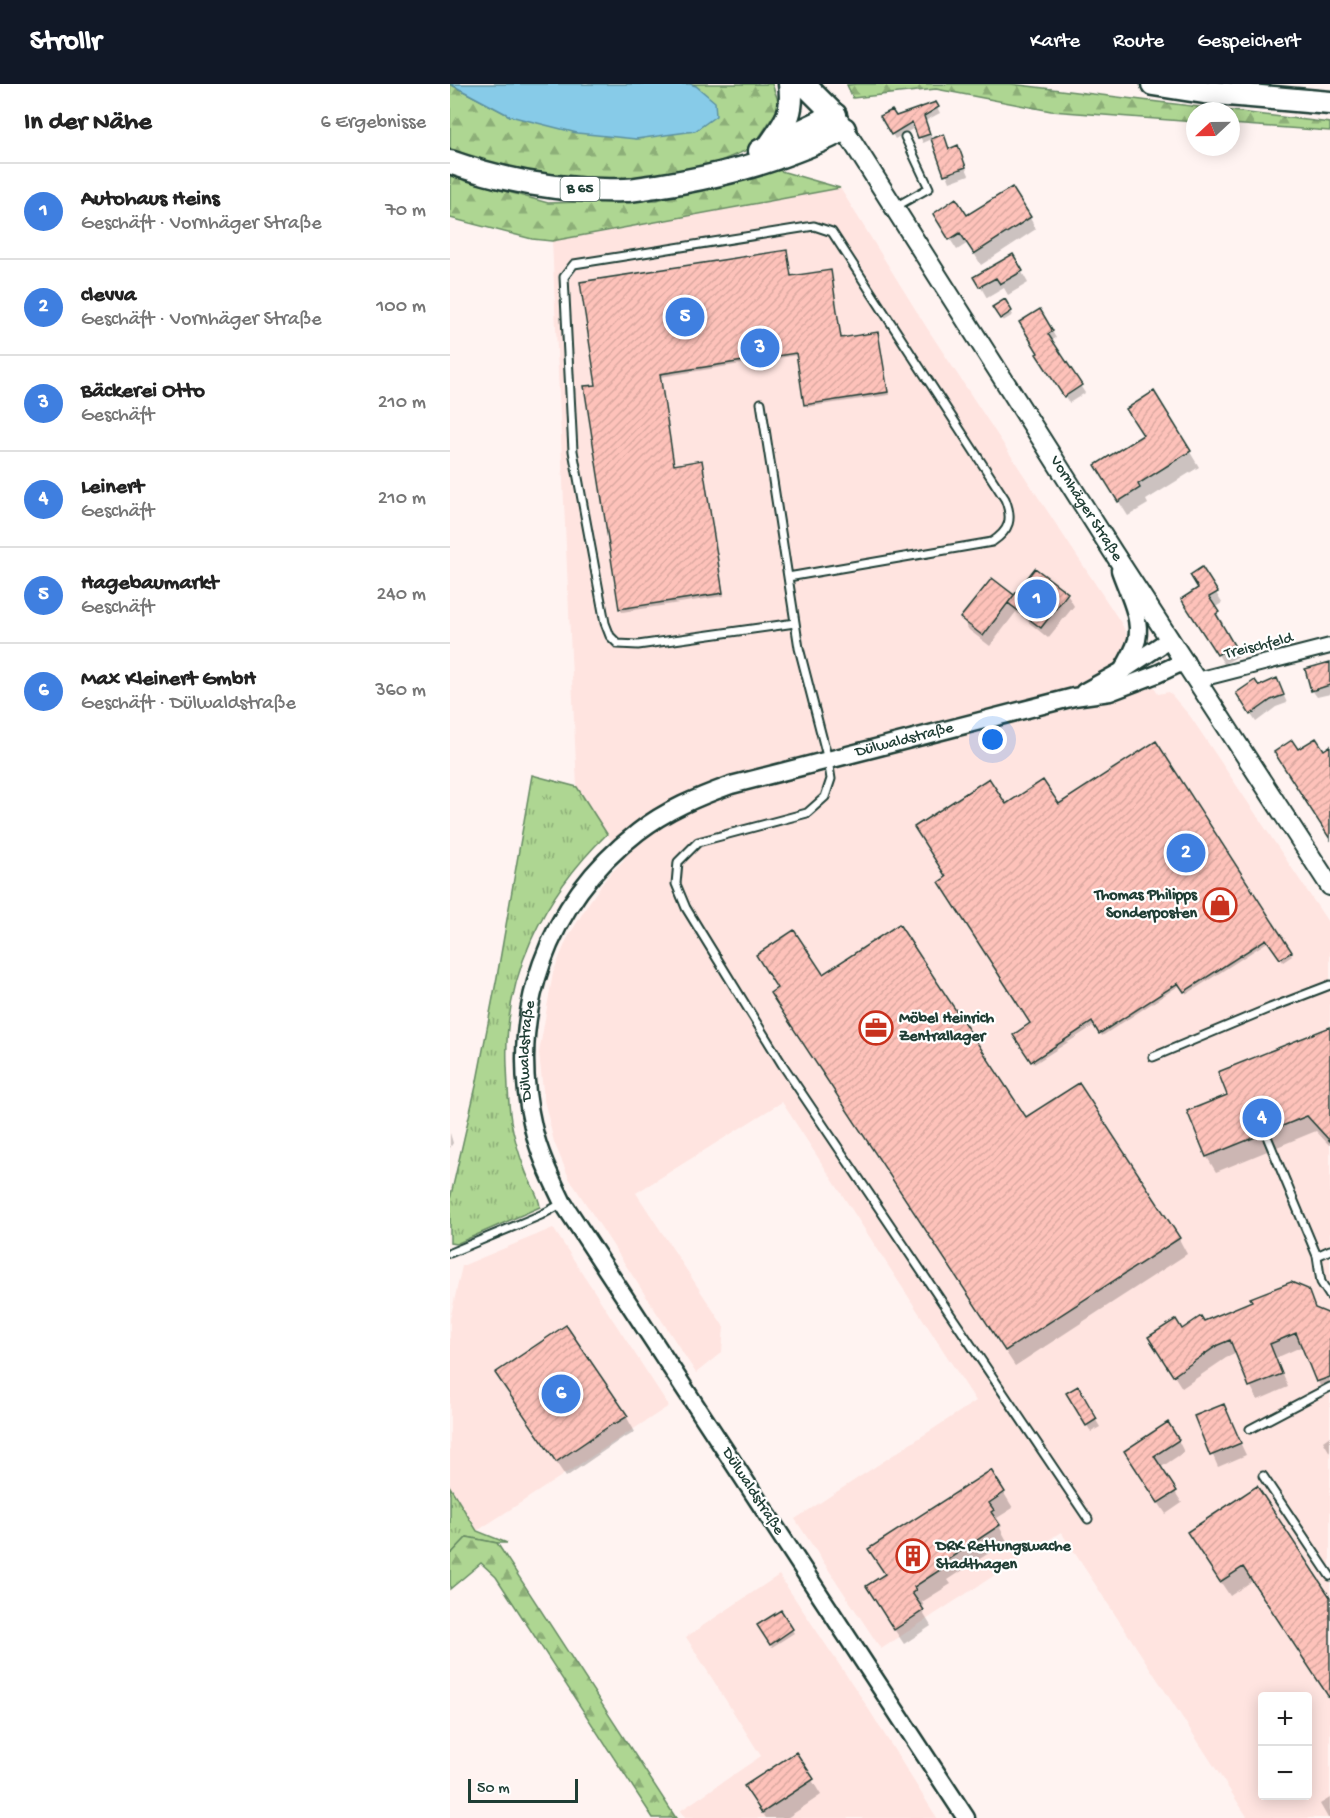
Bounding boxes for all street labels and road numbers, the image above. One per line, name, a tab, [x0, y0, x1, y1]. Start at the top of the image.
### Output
road number: B 65	[560, 177, 600, 201]
street label: Vornhäger Straße	[1045, 452, 1127, 566]
street label: Treischfeld	[1222, 629, 1297, 665]
street label: Dülwaldstraße	[852, 719, 956, 762]
street label: Dülwaldstraße	[516, 998, 541, 1103]
street label: Dülwaldstraße	[716, 1444, 788, 1540]

